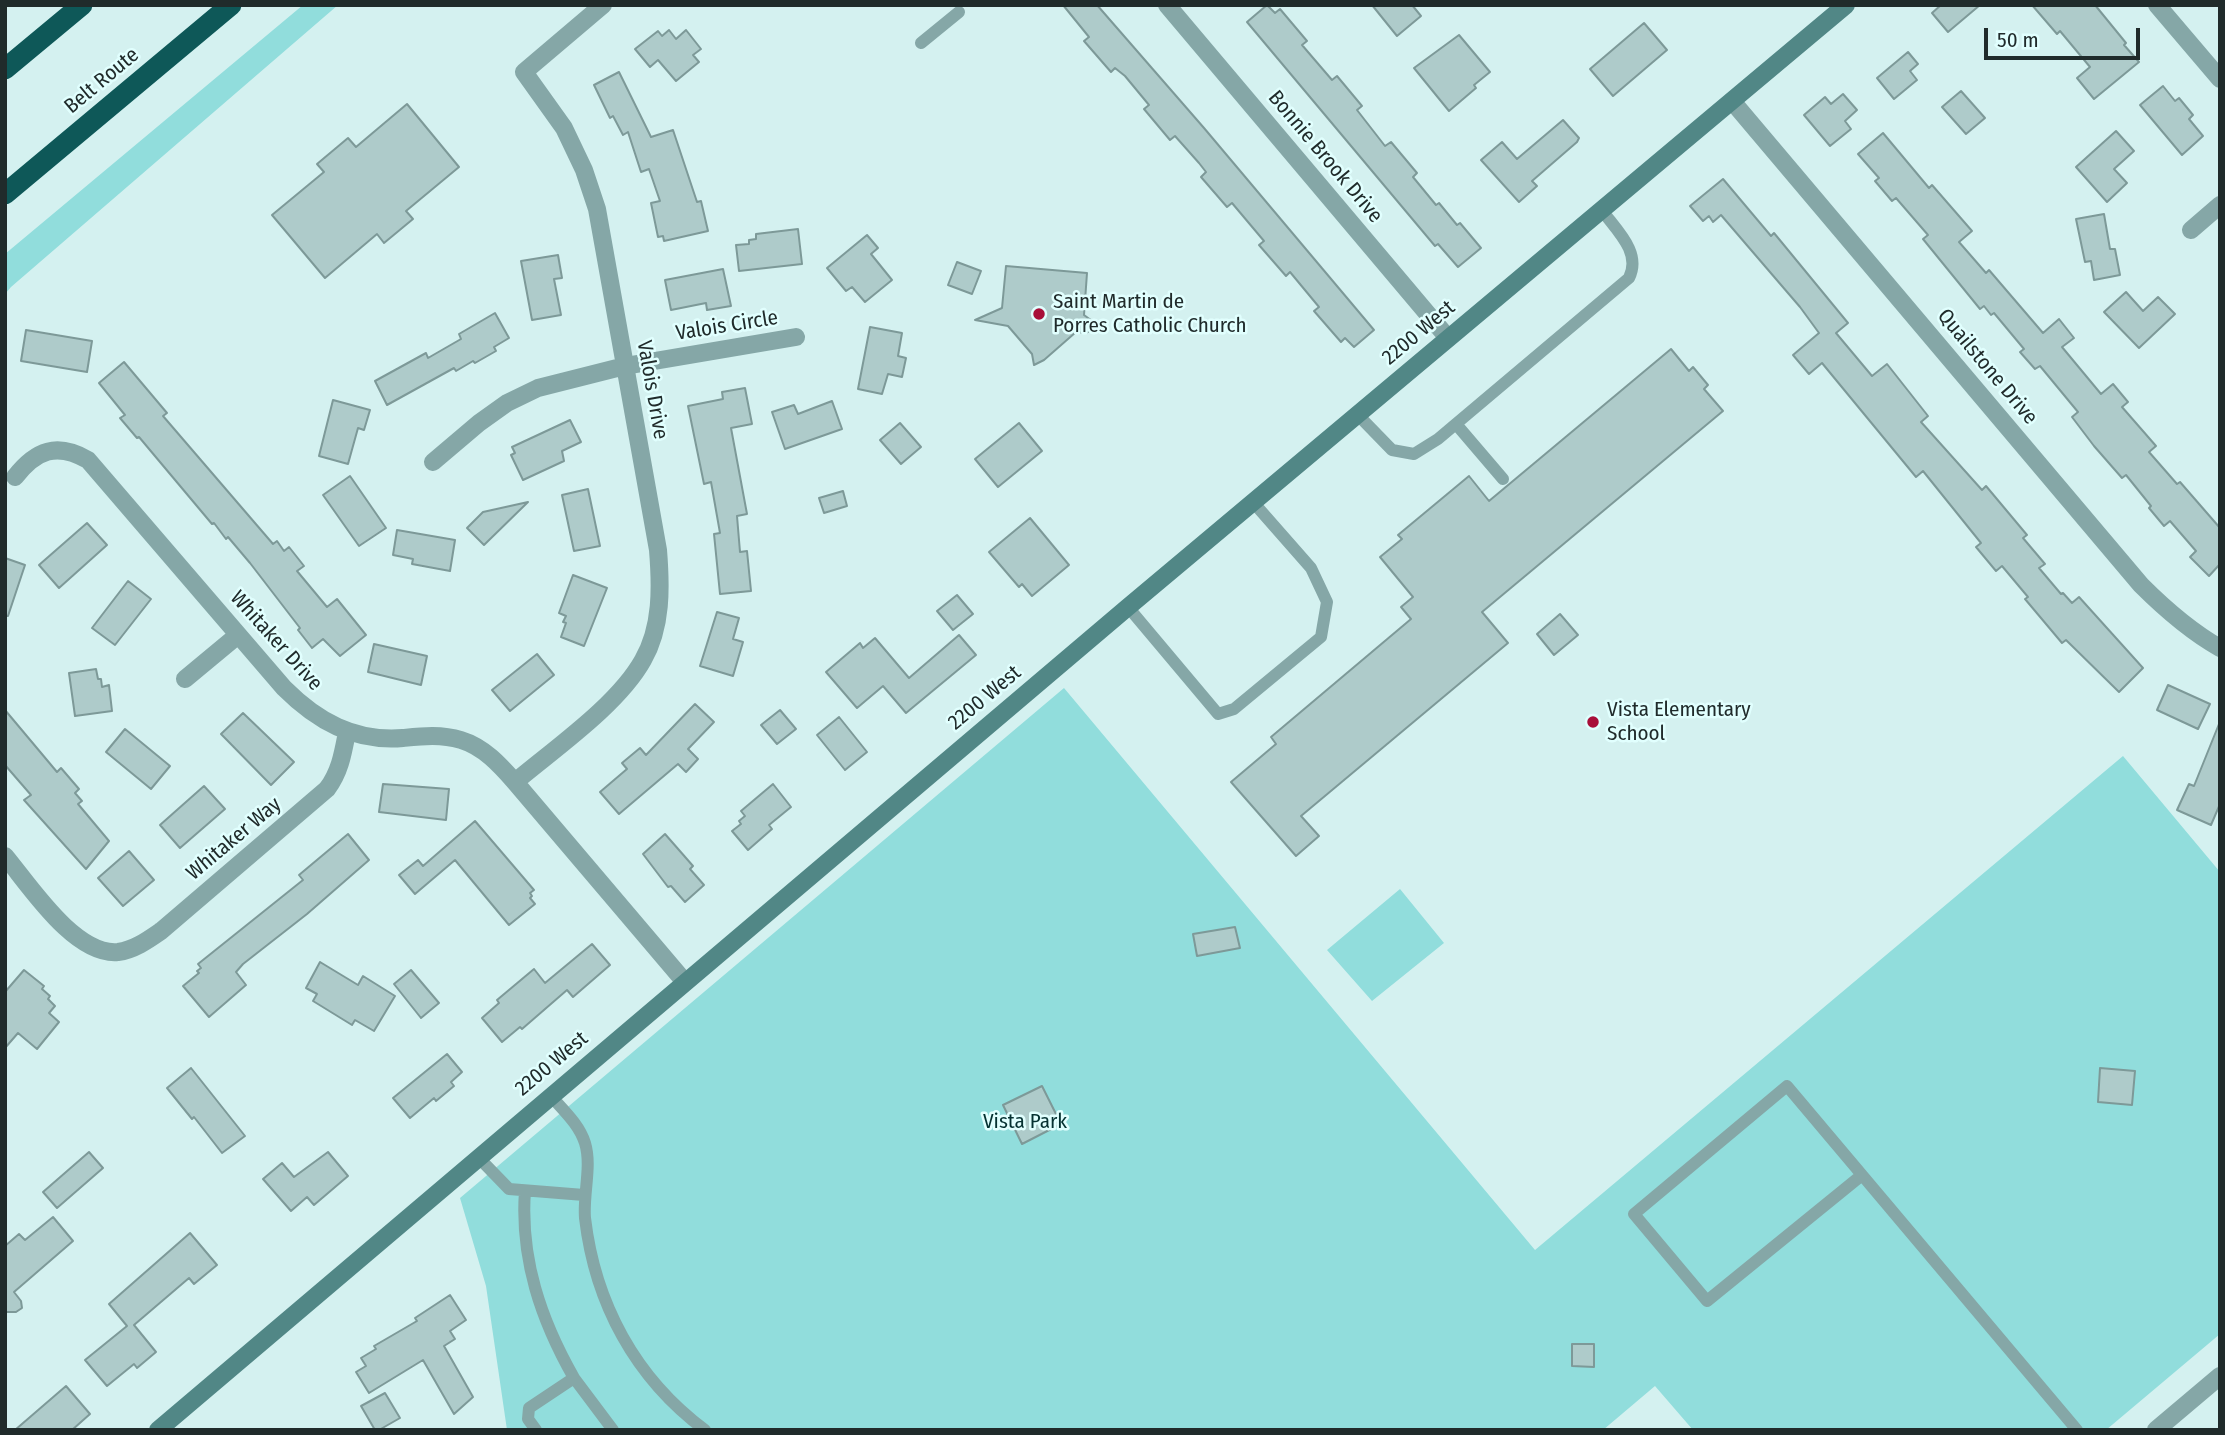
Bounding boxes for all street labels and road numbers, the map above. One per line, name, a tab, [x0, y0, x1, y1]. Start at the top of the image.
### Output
street label: Belt Route	[60, 43, 144, 119]
street label: Bonnie Brook Drive	[1262, 86, 1388, 228]
street label: 2200 West	[1378, 295, 1460, 371]
street label: Quailstone Drive	[1931, 304, 2043, 430]
street label: Valois Circle	[674, 305, 780, 347]
street label: Valois Drive	[631, 339, 673, 441]
street label: Whitaker Drive	[225, 586, 327, 696]
street label: 2200 West	[944, 660, 1026, 736]
street label: Whitaker Way	[182, 792, 286, 886]
street label: 2200 West	[511, 1026, 593, 1102]

